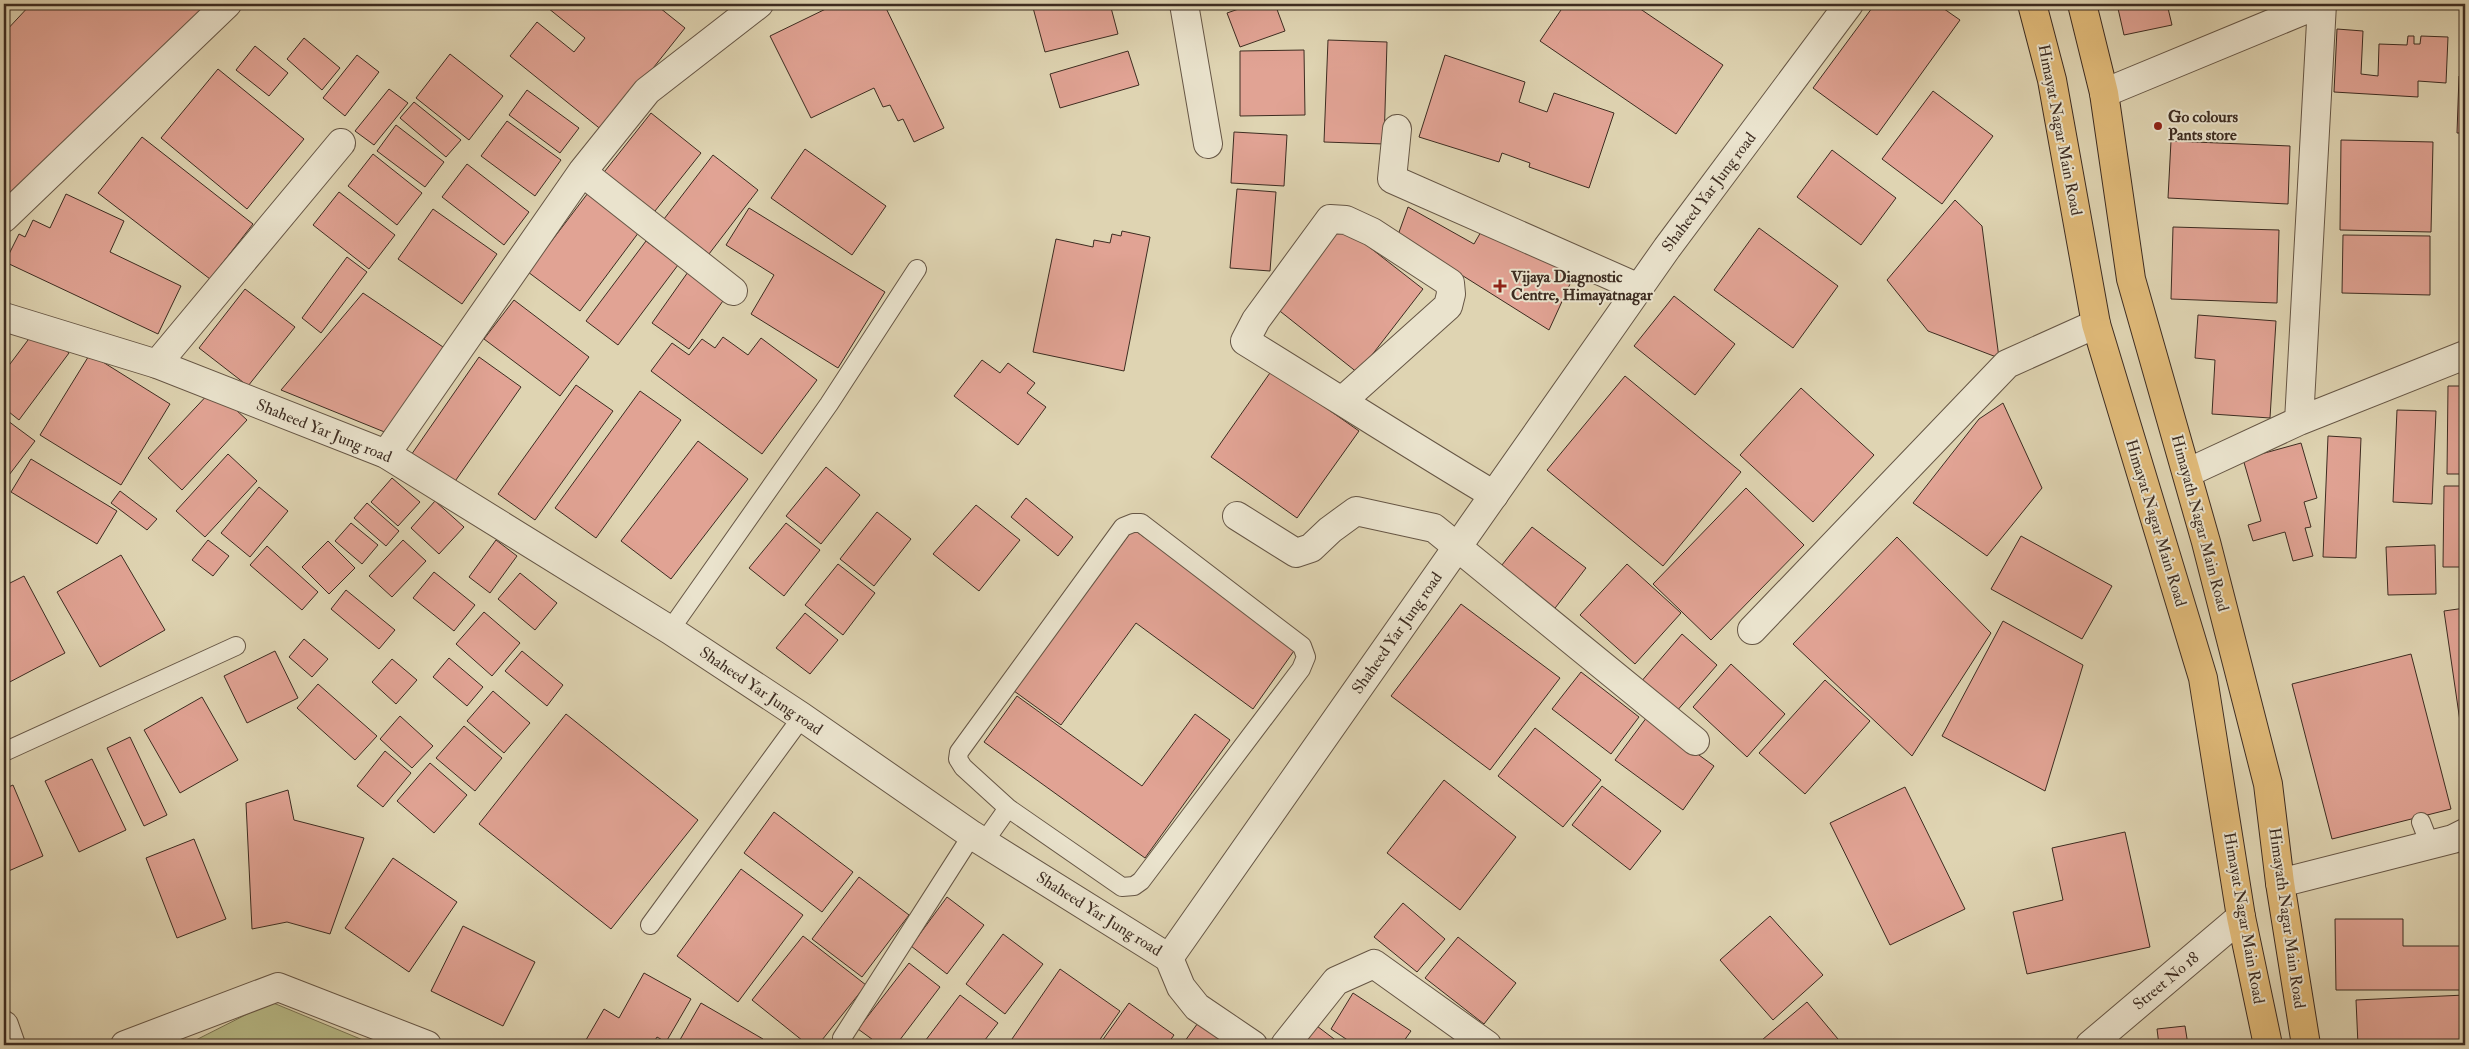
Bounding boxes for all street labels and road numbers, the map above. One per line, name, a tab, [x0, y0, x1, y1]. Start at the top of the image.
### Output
street label: Himayat Nagar Main Road	[2034, 43, 2086, 217]
street label: Shaheed Yar Jung road	[1658, 128, 1761, 256]
street label: Shaheed Yar Jung road	[253, 395, 395, 468]
street label: Himayath Nagar Main Road	[2167, 432, 2233, 614]
street label: Himayat Nagar Main Road	[2121, 437, 2191, 609]
street label: Shaheed Yar Jung road	[1347, 568, 1447, 698]
street label: Shaheed Yar Jung road	[695, 642, 827, 741]
street label: Himayath Nagar Main Road	[2264, 826, 2310, 1010]
street label: Himayat Nagar Main Road	[2219, 831, 2269, 1005]
street label: Shaheed Yar Jung road	[1032, 867, 1166, 962]
street label: Street No 18	[2129, 947, 2204, 1014]

